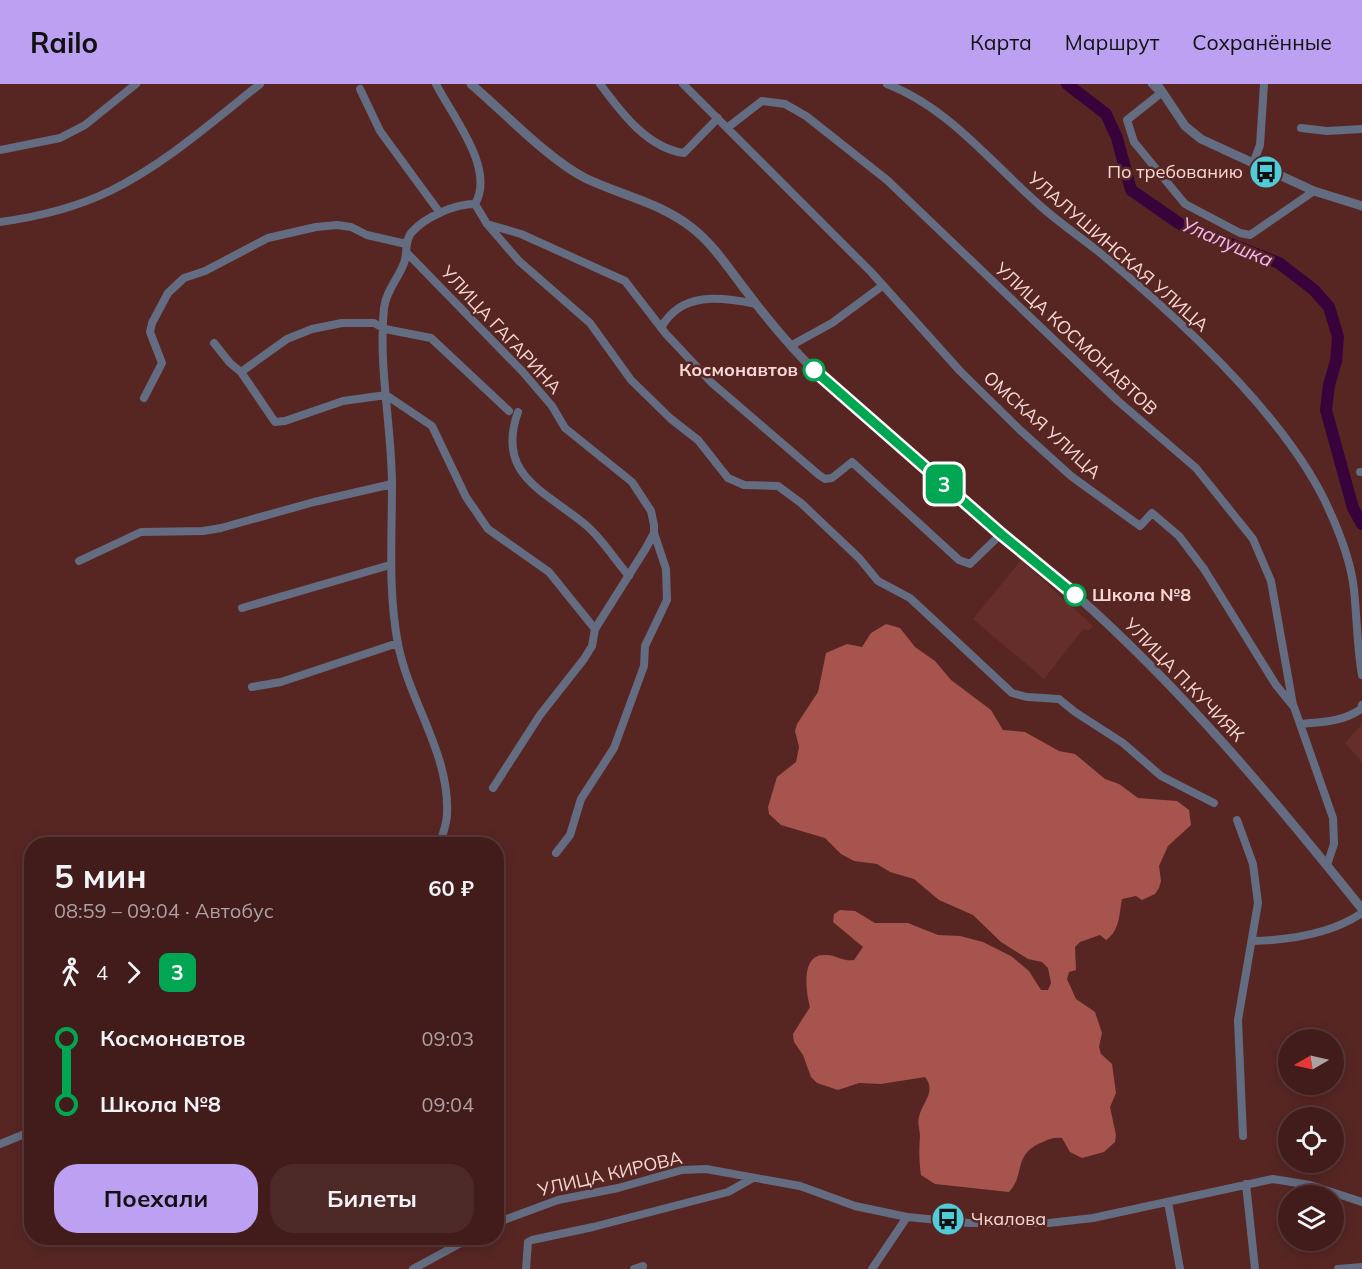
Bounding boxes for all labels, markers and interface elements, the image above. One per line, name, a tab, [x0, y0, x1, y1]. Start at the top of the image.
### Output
text: Railo	[30, 25, 98, 60]
text: Карта	[970, 29, 1032, 55]
text: Маршрут	[1065, 29, 1159, 55]
text: Сохранённые	[1192, 29, 1332, 55]
bus stop icon: По требованию	[1248, 154, 1284, 190]
place label: По требованию	[1107, 160, 1243, 183]
street label: УЛАЛУШИНСКАЯ УЛИЦА	[1022, 166, 1213, 336]
water label: Улалушка	[1177, 211, 1277, 272]
street label: УЛИЦА КОСМОНАВТОВ	[989, 257, 1162, 420]
street label: УЛИЦА ГАГАРИНА	[435, 260, 567, 399]
place label: Космонавтов	[679, 358, 798, 381]
marker: Космонавтов	[803, 359, 825, 381]
street label: ОМСКАЯ УЛИЦА	[979, 366, 1106, 483]
line badge: 3	[924, 464, 964, 504]
text: 3	[938, 471, 950, 497]
place label: Школа №8	[1092, 583, 1191, 606]
marker: Школа №8	[1064, 584, 1086, 606]
street label: УЛИЦА П.КУЧИЯК	[1119, 612, 1249, 746]
text: 5 мин	[54, 855, 147, 896]
text: 60 ₽	[428, 874, 474, 902]
text: 08:59 – 09:04 · Автобус	[54, 898, 274, 923]
icon: walk	[54, 956, 87, 989]
icon: forward	[117, 956, 150, 989]
text: 3	[171, 959, 184, 985]
text: 4	[96, 960, 108, 985]
text: Космонавтов	[100, 1024, 246, 1052]
text: 09:03	[421, 1026, 474, 1051]
north arrow	[1278, 1029, 1344, 1095]
map controls	[1278, 1029, 1344, 1251]
text: Школа №8	[100, 1090, 221, 1118]
text: 09:04	[421, 1092, 474, 1117]
button: locate	[1278, 1107, 1344, 1173]
street label: УЛИЦА КИРОВА	[534, 1146, 684, 1202]
button: Поехали	[54, 1164, 258, 1233]
button: Билеты	[270, 1164, 474, 1233]
button: layers	[1278, 1185, 1344, 1251]
bus stop icon: Чкалова	[930, 1201, 966, 1237]
place label: Чкалова	[971, 1207, 1046, 1230]

